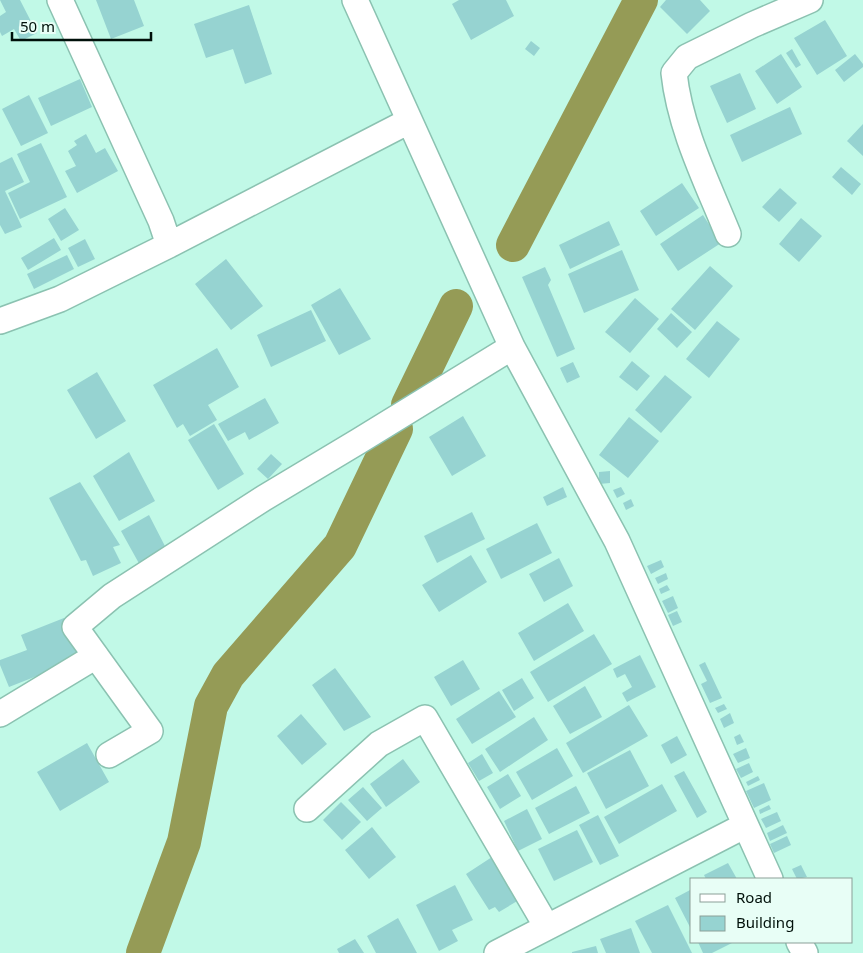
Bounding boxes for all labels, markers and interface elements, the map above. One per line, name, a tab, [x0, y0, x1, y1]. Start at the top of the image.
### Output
scale bar	[12, 10, 151, 42]
text: 50 m	[20, 16, 55, 36]
legend	[690, 878, 853, 943]
text: Road	[736, 887, 772, 907]
text: Building	[736, 912, 794, 932]

